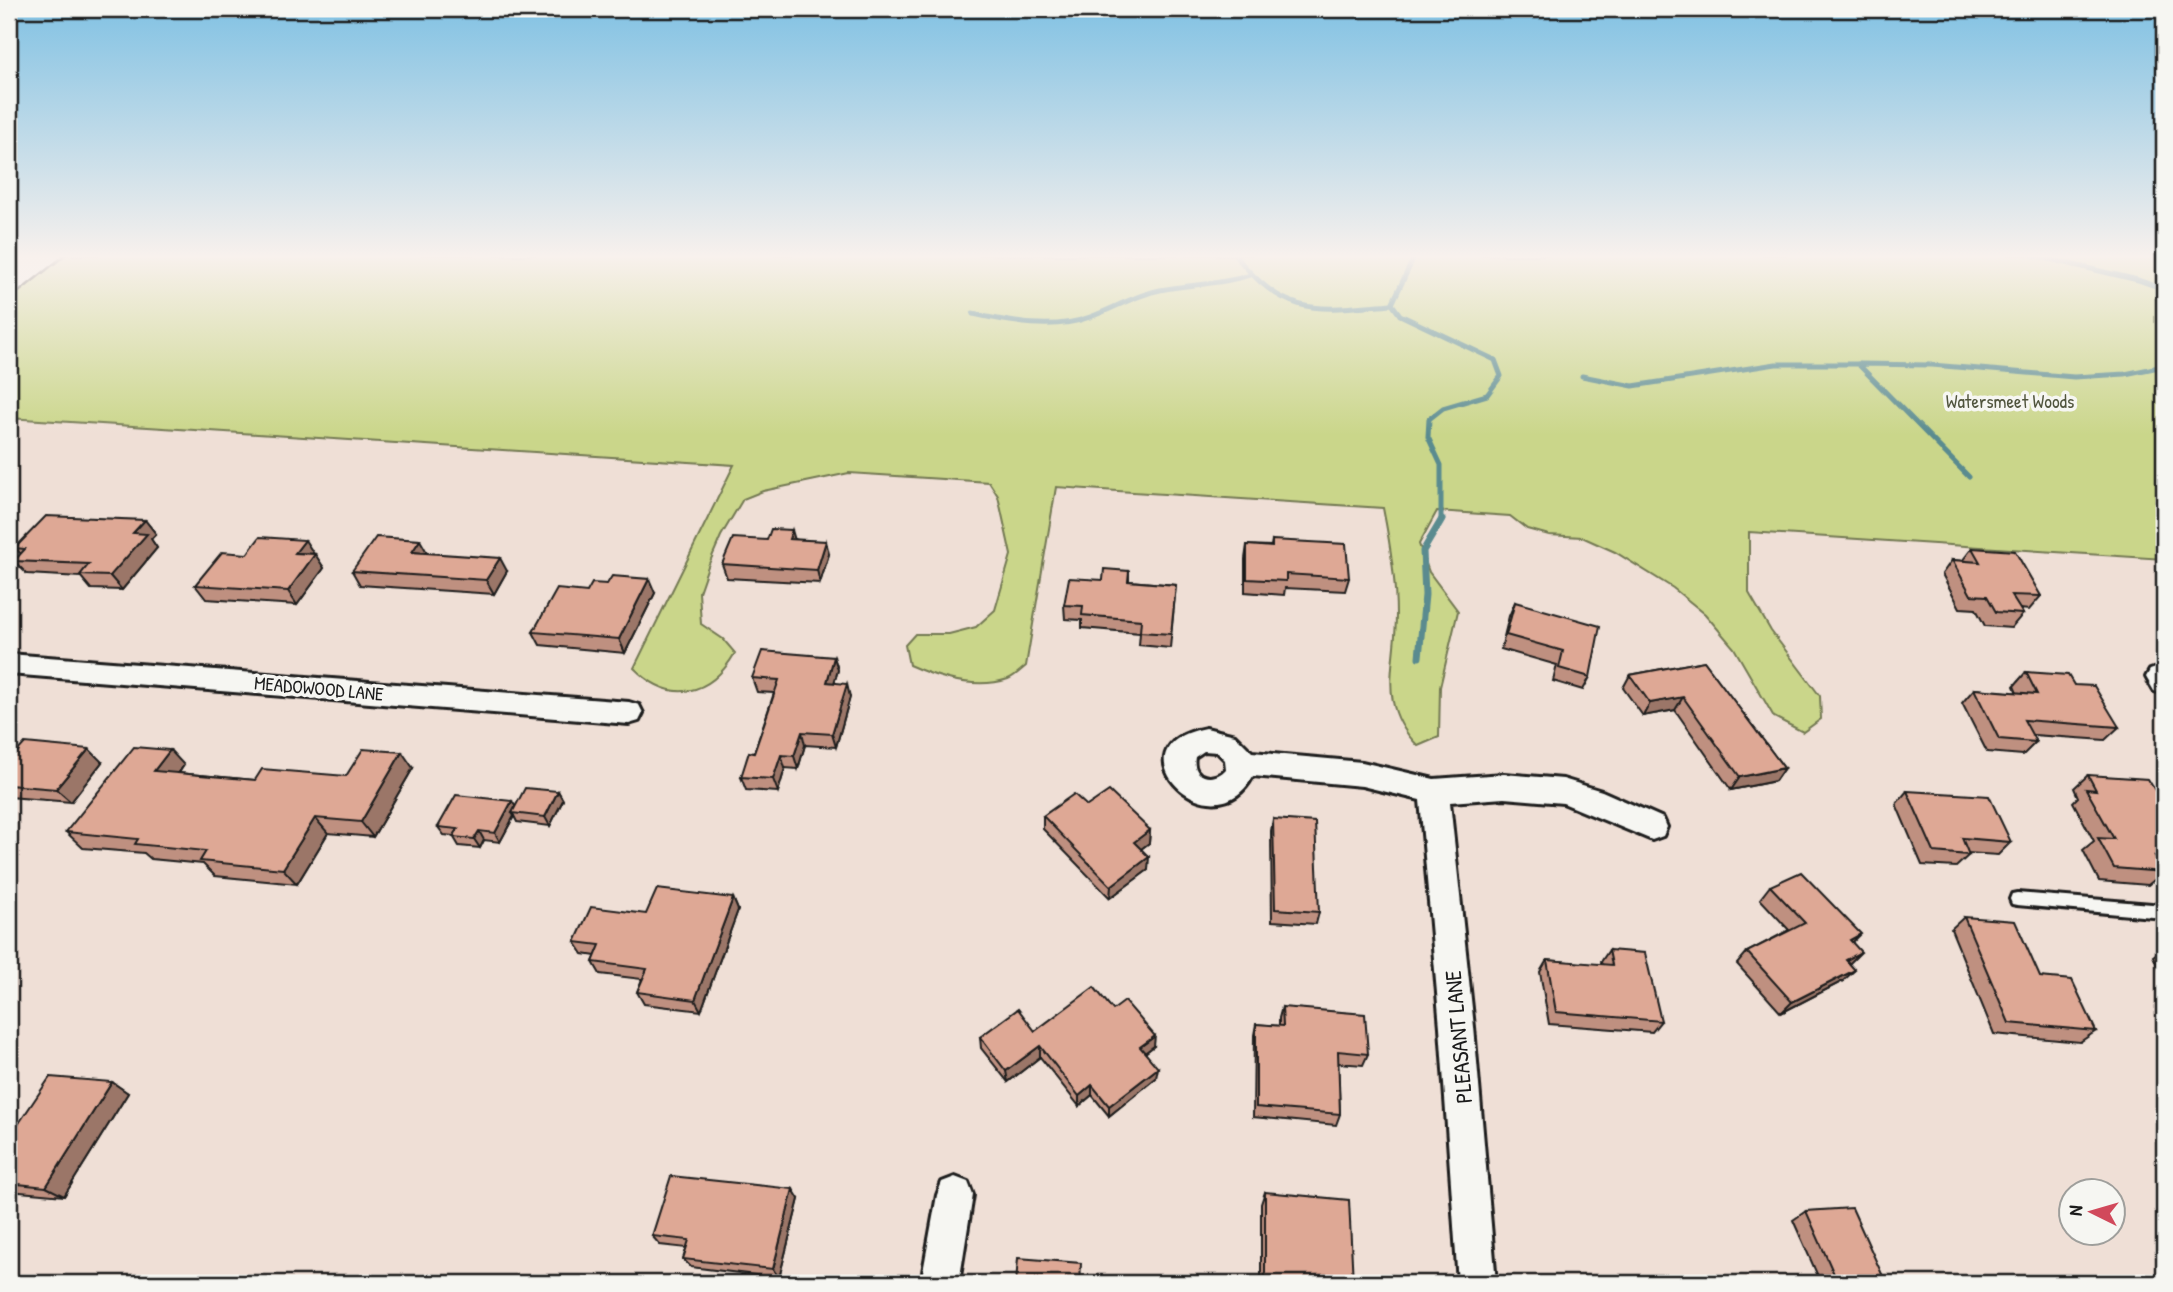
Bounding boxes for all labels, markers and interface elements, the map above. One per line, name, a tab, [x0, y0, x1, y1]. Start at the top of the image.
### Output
park label: Watersmeet Woods	[1946, 388, 2074, 414]
street label: MEADOWOOD LANE	[253, 669, 385, 707]
street label: PLEASANT LANE	[1437, 969, 1479, 1105]
north arrow	[2058, 1176, 2128, 1246]
text: N	[2062, 1204, 2088, 1217]

